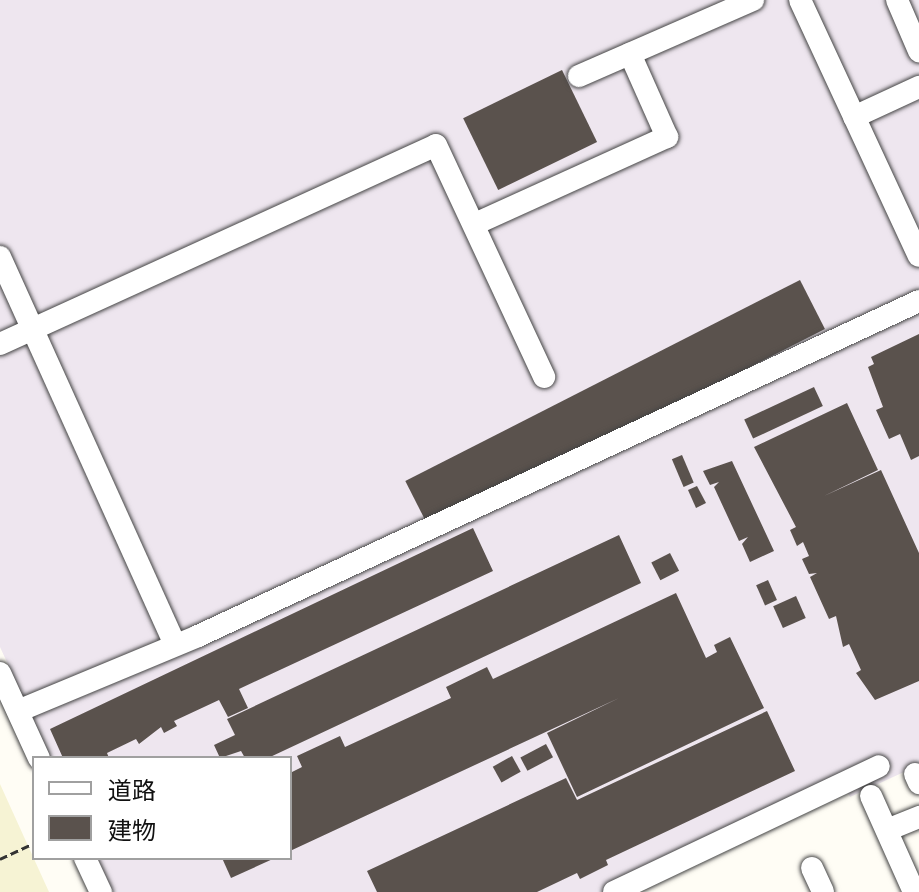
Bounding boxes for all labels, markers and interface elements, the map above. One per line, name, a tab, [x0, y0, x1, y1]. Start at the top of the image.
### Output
legend	[32, 756, 292, 860]
text: 道路	[108, 777, 156, 805]
text: 建物	[108, 817, 156, 845]

